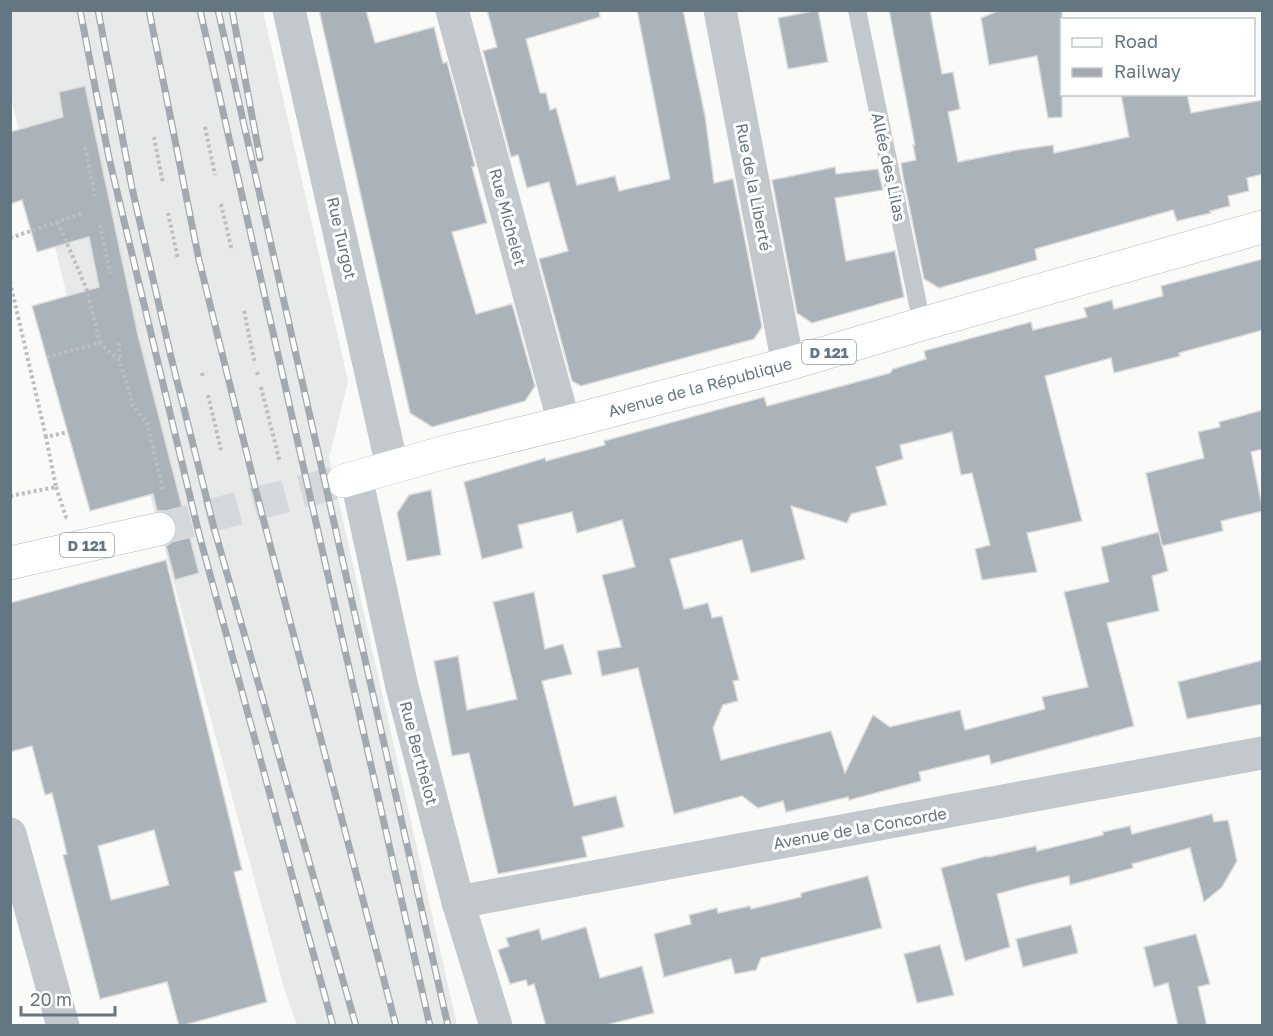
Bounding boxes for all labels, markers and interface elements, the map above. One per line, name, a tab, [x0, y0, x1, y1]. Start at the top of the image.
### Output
legend	[1060, 18, 1255, 96]
text: Road	[1114, 30, 1158, 52]
text: Railway	[1114, 60, 1181, 82]
street label: Allée des Lilas	[868, 111, 910, 223]
street label: Rue de la Liberté	[732, 121, 776, 253]
street label: Rue Michelet	[485, 166, 531, 268]
street label: Rue Turgot	[323, 195, 361, 281]
road number: D 121	[802, 340, 856, 364]
street label: Avenue de la République	[606, 353, 794, 421]
road number: D 121	[60, 533, 114, 557]
street label: Rue Berthelot	[396, 699, 442, 807]
street label: Avenue de la Concorde	[772, 803, 948, 853]
scale bar	[21, 979, 116, 1017]
text: 20 m	[30, 988, 72, 1010]

